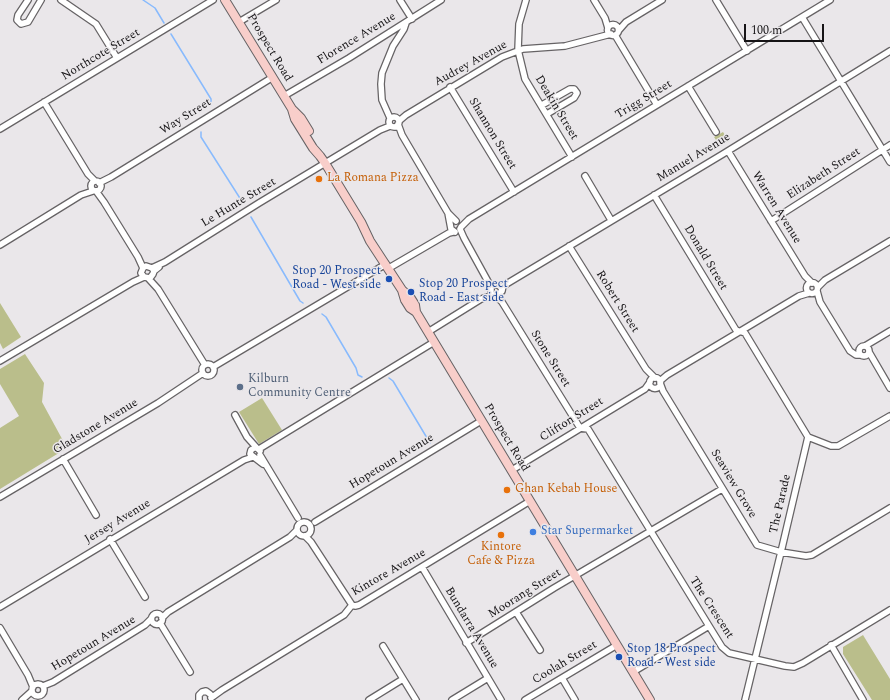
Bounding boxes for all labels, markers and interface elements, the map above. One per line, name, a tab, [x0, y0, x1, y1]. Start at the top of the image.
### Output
street label: Florence Avenue	[315, 10, 399, 68]
street label: Prospect Road	[243, 11, 295, 85]
scale bar	[746, 16, 826, 42]
text: 100 m	[751, 21, 782, 40]
street label: Northcote Street	[59, 26, 143, 84]
street label: Audrey Avenue	[432, 38, 510, 90]
street label: Deakin Street	[531, 73, 581, 143]
street label: Trigg Street	[613, 77, 675, 123]
street label: Way Street	[158, 96, 214, 138]
street label: Shannon Street	[465, 96, 519, 172]
street label: Manuel Avenue	[655, 130, 733, 186]
street label: Elizabeth Street	[784, 145, 864, 203]
street label: Warren Avenue	[748, 169, 804, 247]
place label: La Romana Pizza	[327, 172, 419, 186]
marker: La Romana Pizza	[314, 174, 324, 184]
street label: Le Hunte Street	[199, 175, 279, 231]
street label: Donald Street	[680, 223, 730, 293]
place label: Stop 20 Prospect Road - West side	[292, 265, 381, 293]
street label: Robert Street	[592, 268, 642, 336]
marker: Stop 20 Prospect Road - West side	[384, 274, 394, 284]
place label: Stop 20 Prospect Road - East side	[419, 278, 508, 306]
marker: Stop 20 Prospect Road - East side	[406, 287, 416, 297]
street label: Stone Street	[527, 328, 573, 390]
place label: Kilburn Community Centre	[248, 373, 351, 401]
marker: Kilburn Community Centre	[235, 382, 245, 392]
street label: Clifton Street	[538, 395, 606, 445]
street label: Gladstone Avenue	[51, 396, 141, 458]
street label: Prospect Road	[480, 401, 532, 475]
street label: Hopetoun Avenue	[347, 431, 437, 493]
street label: Seaview Grove	[707, 447, 759, 521]
street label: The Parade	[767, 473, 795, 535]
place label: Ghan Kebab House	[515, 483, 617, 497]
marker: Ghan Kebab House	[502, 485, 512, 495]
street label: Jersey Avenue	[82, 497, 154, 547]
place label: Star Supermarket	[541, 525, 633, 539]
marker: Star Supermarket	[528, 527, 538, 537]
marker: Kintore Cafe & Pizza	[496, 530, 506, 540]
place label: Kintore Cafe & Pizza	[467, 541, 535, 569]
street label: Kintore Avenue	[349, 546, 429, 600]
street label: Moorang Street	[486, 566, 564, 622]
street label: The Crescent	[686, 574, 736, 642]
street label: Bundarra Avenue	[441, 585, 501, 671]
street label: Hopetoun Avenue	[49, 613, 139, 675]
street label: Coolah Street	[530, 638, 600, 688]
place label: Stop 18 Prospect Road - West side	[627, 643, 716, 671]
marker: Stop 18 Prospect Road - West side	[614, 652, 624, 662]

